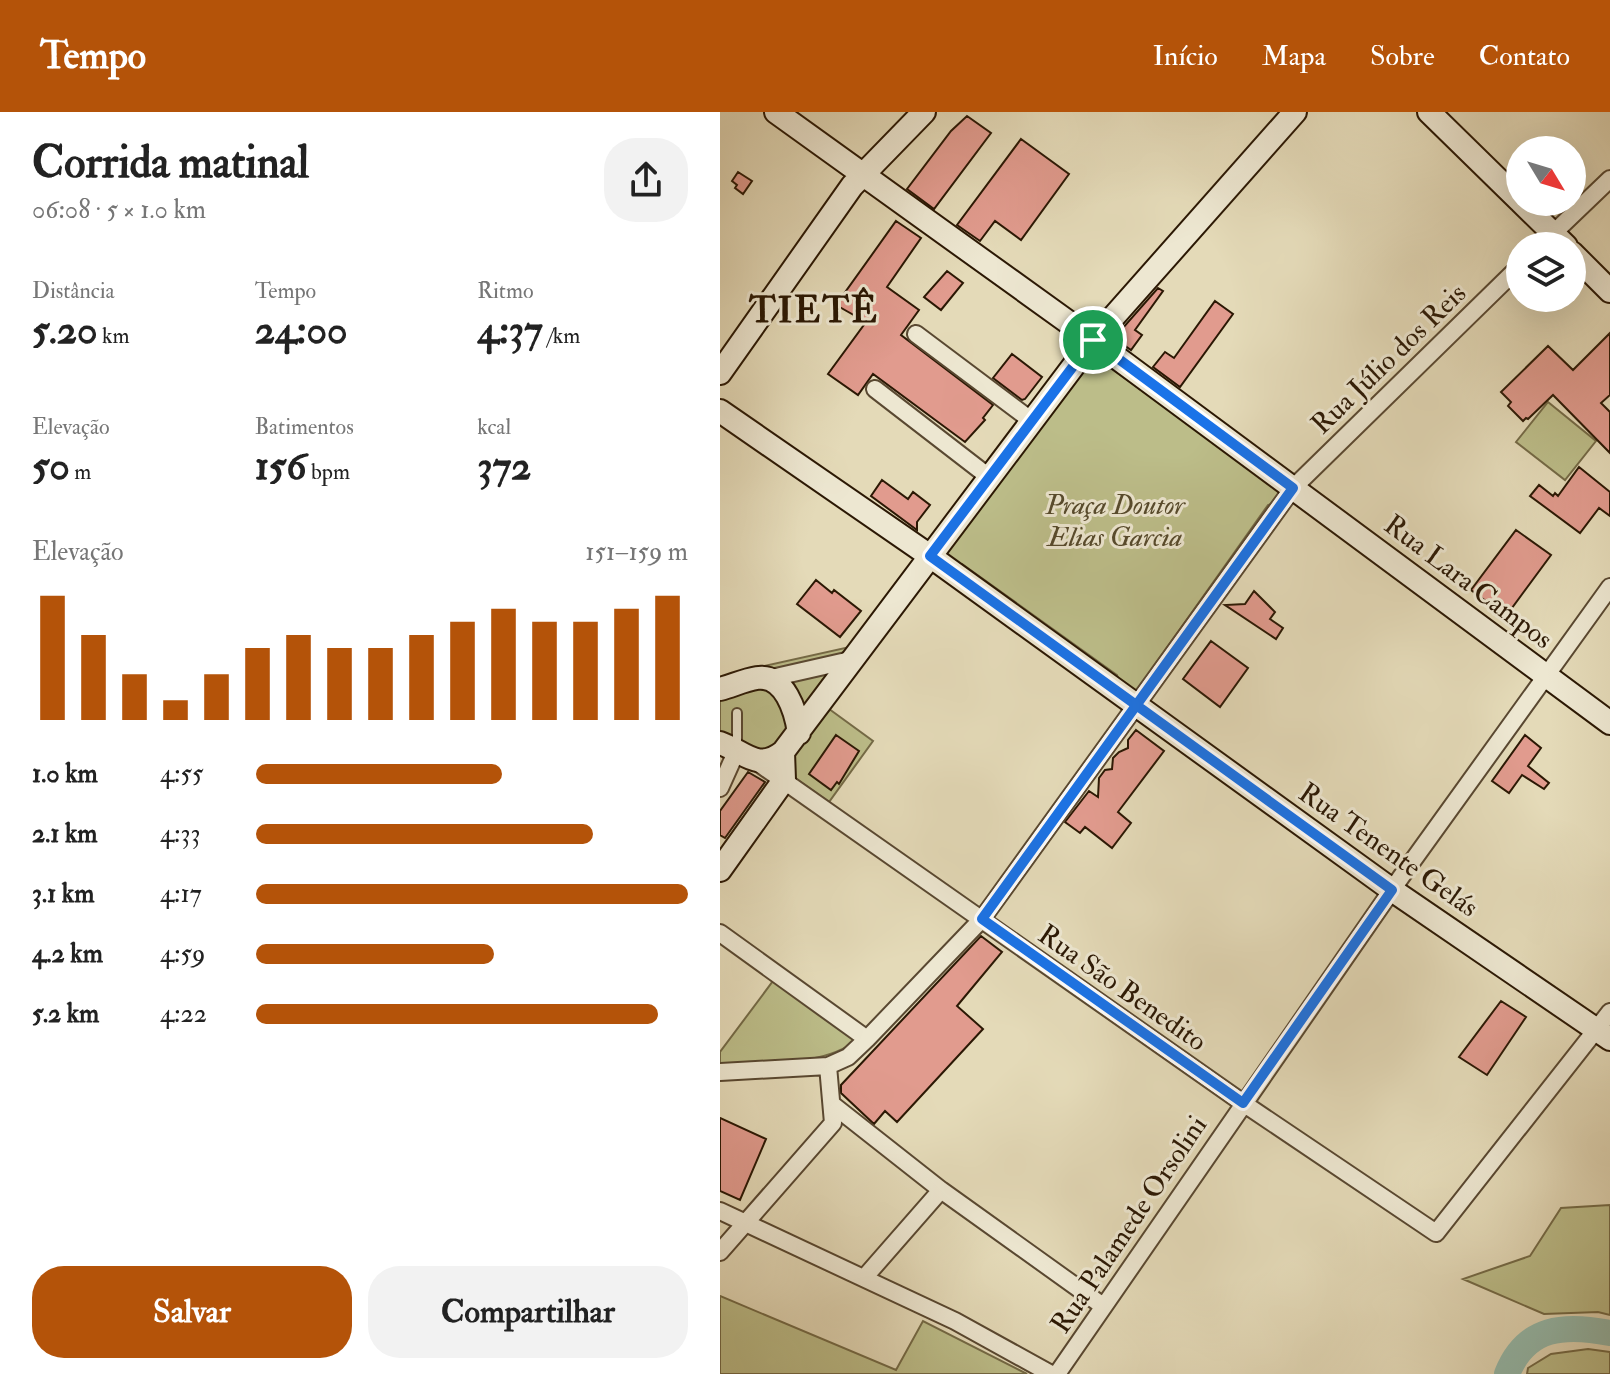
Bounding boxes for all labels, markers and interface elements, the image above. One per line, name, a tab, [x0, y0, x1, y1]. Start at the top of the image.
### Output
text: Tempo	[40, 32, 146, 80]
text: Início	[1153, 39, 1218, 74]
text: Mapa	[1262, 39, 1326, 74]
text: Sobre	[1370, 39, 1435, 74]
text: Contato	[1479, 39, 1570, 74]
text: Corrida matinal	[32, 136, 309, 191]
north arrow	[1506, 136, 1586, 216]
map controls	[1506, 136, 1586, 312]
button: share	[604, 138, 688, 222]
text: 06:08 · 5 × 1.0 km	[32, 194, 206, 226]
button: layers	[1506, 232, 1586, 312]
street label: Rua Júlio dos Reis	[1304, 276, 1474, 442]
text: Distância	[32, 277, 115, 305]
text: Tempo	[255, 277, 316, 305]
text: Ritmo	[477, 277, 534, 305]
district label: TIETÊ	[748, 286, 879, 333]
text: 5.20	[32, 305, 97, 356]
text: 24:00	[255, 305, 347, 356]
text: 4:37	[477, 305, 543, 356]
pin	[1059, 306, 1127, 374]
icon: arrive	[1071, 318, 1115, 362]
text: km	[97, 322, 130, 350]
text: /km	[543, 322, 580, 350]
text: Elevação	[32, 413, 110, 441]
text: Batimentos	[255, 413, 354, 441]
text: kcal	[477, 413, 511, 441]
text: 50	[32, 441, 70, 492]
text: 156	[255, 441, 306, 492]
text: 372	[477, 441, 531, 492]
text: m	[70, 458, 91, 486]
text: bpm	[306, 458, 350, 486]
park label: Praça Doutor Elias Garcia	[1044, 488, 1186, 555]
street label: Rua Lara Campos	[1377, 507, 1559, 657]
text: Elevação	[32, 536, 124, 568]
text: 151–159 m	[585, 536, 688, 568]
text: 1.0 km	[32, 758, 98, 790]
text: 4:55	[160, 758, 203, 790]
street label: Rua Tenente Gelás	[1292, 775, 1485, 925]
text: 2.1 km	[32, 818, 98, 850]
text: 4:33	[160, 818, 200, 850]
text: 3.1 km	[32, 878, 94, 910]
text: 4:17	[160, 878, 202, 910]
street label: Rua São Benedito	[1031, 917, 1213, 1059]
text: 4.2 km	[32, 938, 103, 970]
text: 4:59	[160, 938, 205, 970]
text: 5.2 km	[32, 998, 99, 1030]
text: 4:22	[160, 998, 207, 1030]
street label: Rua Palamede Orsolini	[1043, 1109, 1215, 1340]
button: Salvar	[32, 1266, 352, 1358]
button: Compartilhar	[368, 1266, 688, 1358]

